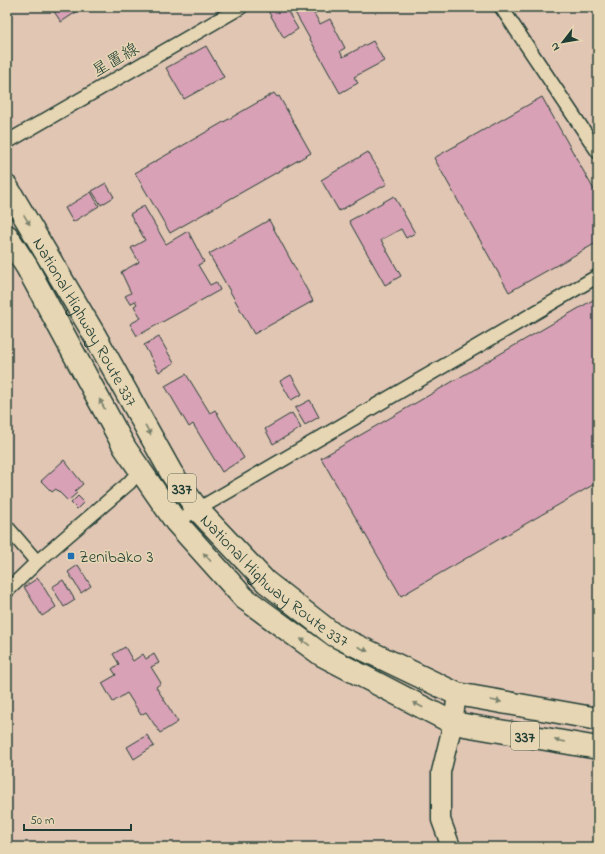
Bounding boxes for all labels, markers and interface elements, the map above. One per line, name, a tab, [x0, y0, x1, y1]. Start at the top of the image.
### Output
north arrow	[543, 22, 583, 62]
street label: 星置線	[87, 37, 144, 84]
text: N	[547, 39, 564, 54]
one-way arrow	[23, 214, 30, 226]
street label: National Highway Route 337	[26, 233, 143, 412]
one-way arrow	[98, 399, 105, 410]
one-way arrow	[144, 424, 151, 436]
road number: 337	[168, 474, 196, 502]
street label: National Highway Route 337	[194, 509, 352, 654]
place label: Zenibako 3	[79, 545, 153, 570]
marker: Zenibako 3	[66, 551, 76, 561]
one-way arrow	[202, 552, 212, 562]
one-way arrow	[299, 638, 310, 646]
one-way arrow	[357, 646, 368, 652]
one-way arrow	[490, 698, 502, 704]
one-way arrow	[412, 702, 424, 708]
road number: 337	[511, 722, 539, 750]
one-way arrow	[553, 738, 566, 744]
scale bar	[24, 806, 131, 832]
text: 50 m	[30, 812, 54, 830]

